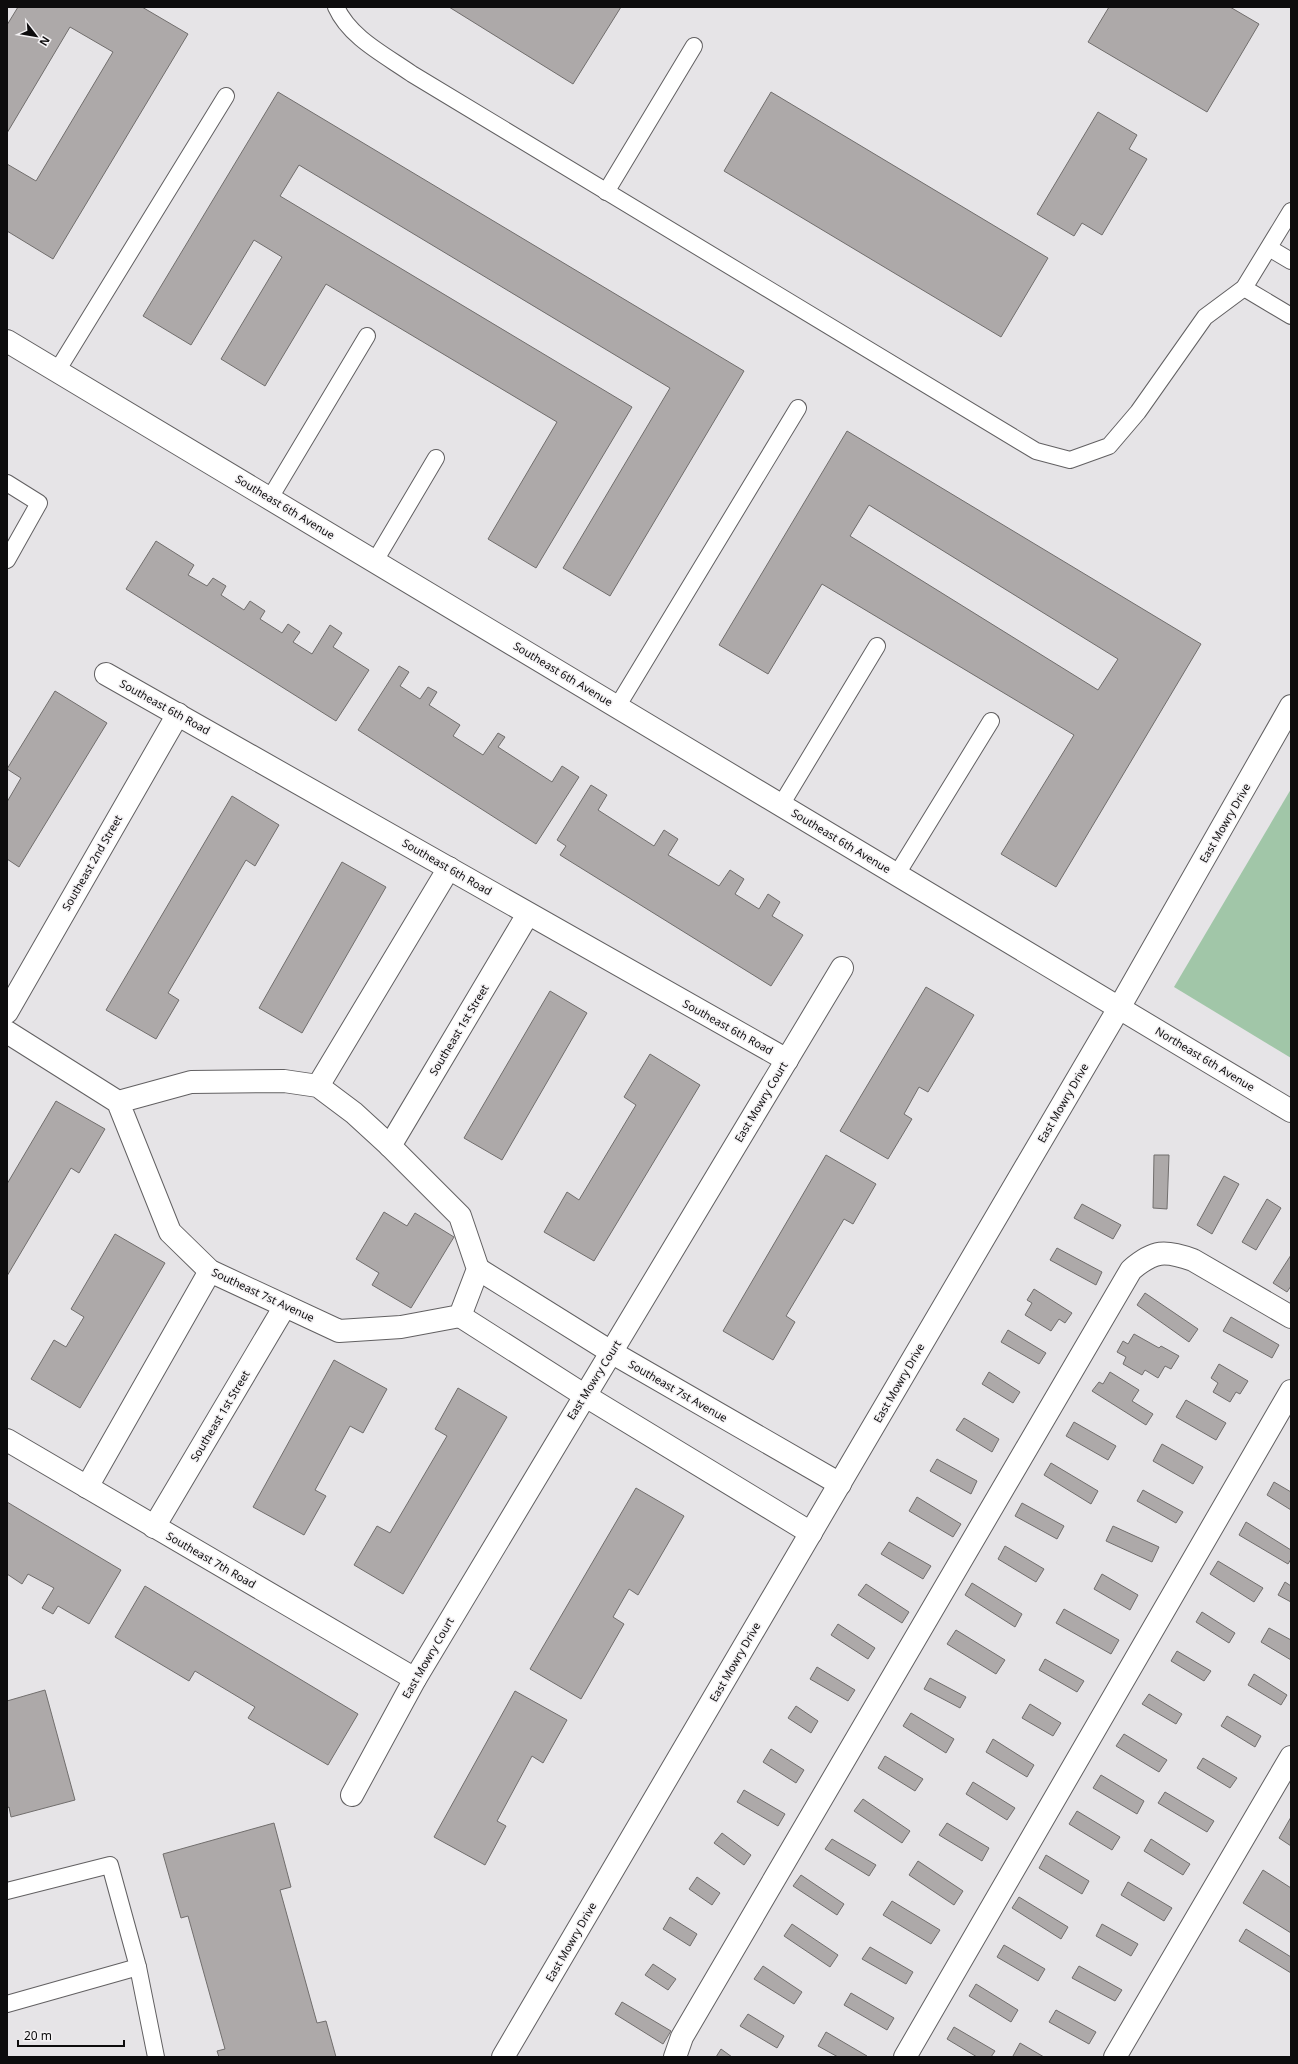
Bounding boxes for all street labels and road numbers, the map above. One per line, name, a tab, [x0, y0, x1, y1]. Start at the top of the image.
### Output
street label: Southeast 6th Avenue	[233, 471, 338, 542]
street label: Southeast 6th Avenue	[511, 638, 616, 709]
street label: Southeast 6th Road	[117, 675, 213, 738]
street label: East Mowry Drive	[1196, 780, 1253, 865]
street label: Southeast 6th Avenue	[789, 805, 894, 876]
street label: Southeast 2nd Street	[58, 812, 125, 913]
street label: Southeast 6th Road	[400, 835, 495, 898]
street label: Southeast 1st Street	[425, 981, 492, 1078]
street label: Southeast 6th Road	[680, 995, 776, 1058]
street label: Northeast 6th Avenue	[1153, 1023, 1258, 1094]
street label: East Mowry Court	[731, 1059, 791, 1145]
street label: East Mowry Drive	[1034, 1060, 1091, 1145]
street label: Southeast 7st Avenue	[209, 1264, 317, 1325]
street label: East Mowry Court	[563, 1337, 624, 1422]
street label: East Mowry Drive	[870, 1340, 927, 1425]
street label: Southeast 7st Avenue	[626, 1356, 730, 1425]
street label: Southeast 1st Street	[186, 1367, 253, 1464]
street label: Southeast 7th Road	[164, 1528, 259, 1591]
street label: East Mowry Court	[398, 1614, 457, 1701]
street label: East Mowry Drive	[706, 1619, 763, 1704]
street label: East Mowry Drive	[542, 1899, 599, 1984]

